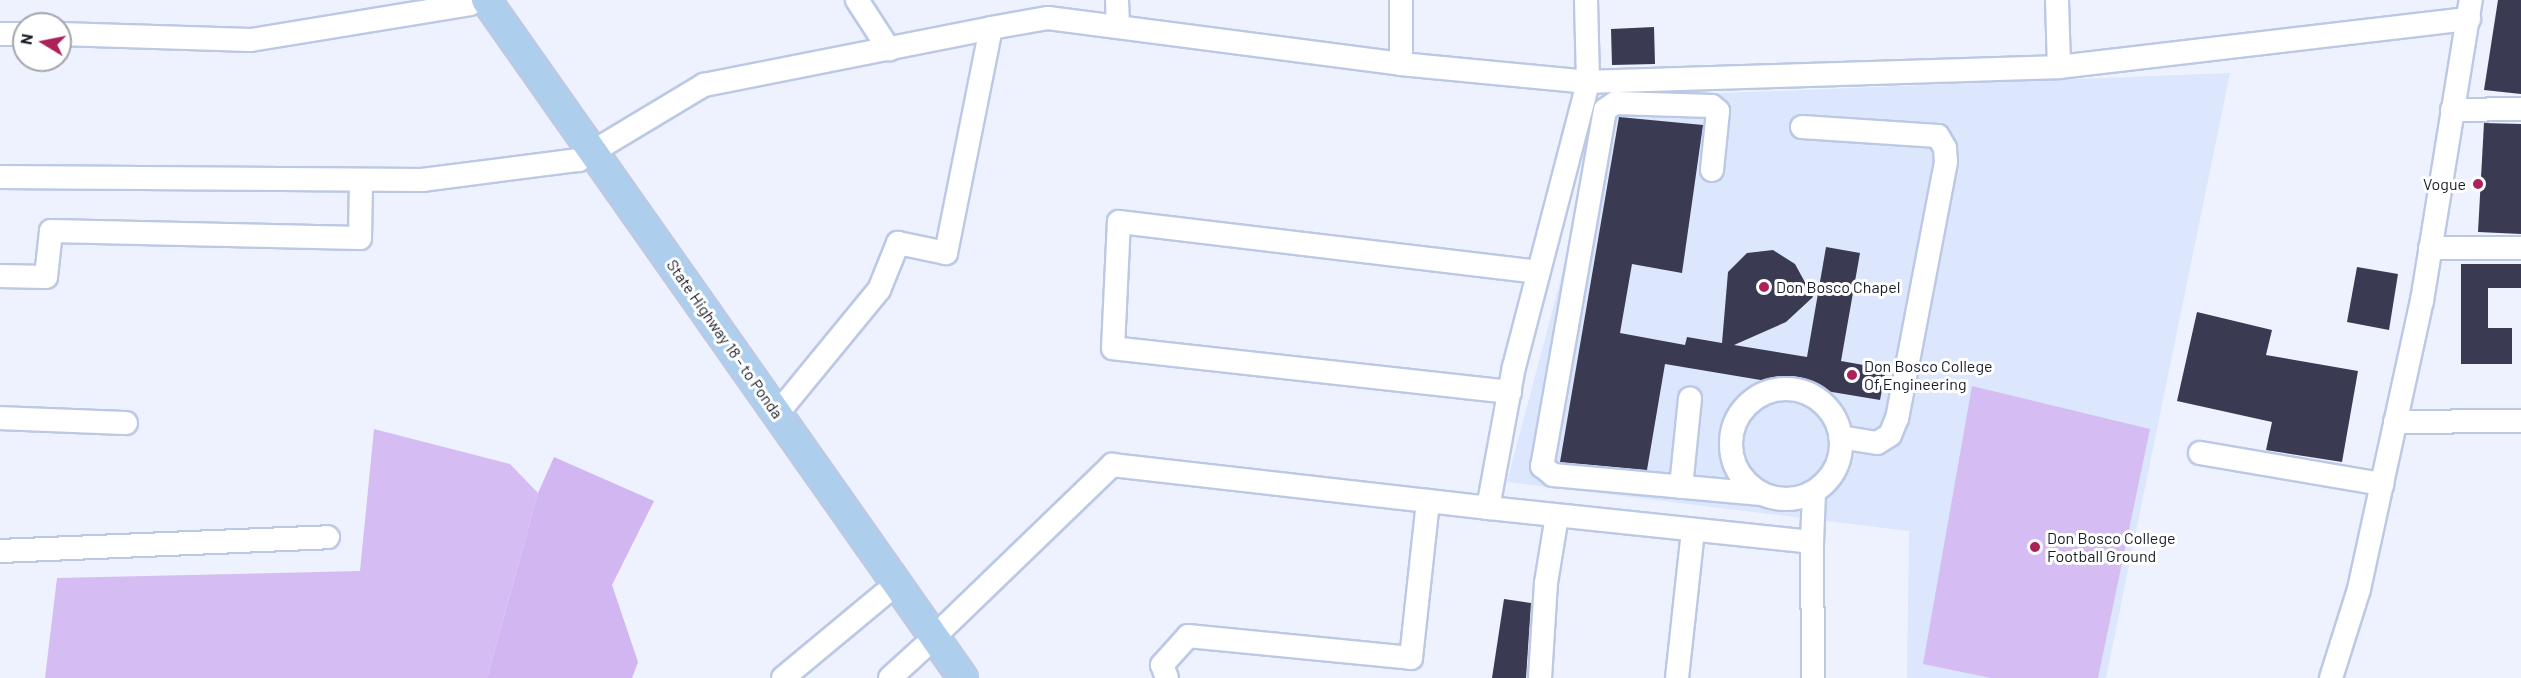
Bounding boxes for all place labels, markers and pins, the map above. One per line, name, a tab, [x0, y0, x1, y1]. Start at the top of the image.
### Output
place label: Vogue	[2423, 174, 2466, 194]
marker: Vogue	[2471, 177, 2485, 191]
place label: Don Bosco Chapel	[1776, 277, 1901, 297]
marker: Don Bosco Chapel	[1757, 280, 1771, 294]
place label: Don Bosco College Of Engineering	[1864, 356, 1992, 394]
marker: Don Bosco College Of Engineering	[1845, 368, 1859, 382]
place label: Don Bosco College Football Ground	[2047, 528, 2175, 566]
marker: Don Bosco College Football Ground	[2028, 540, 2042, 554]

